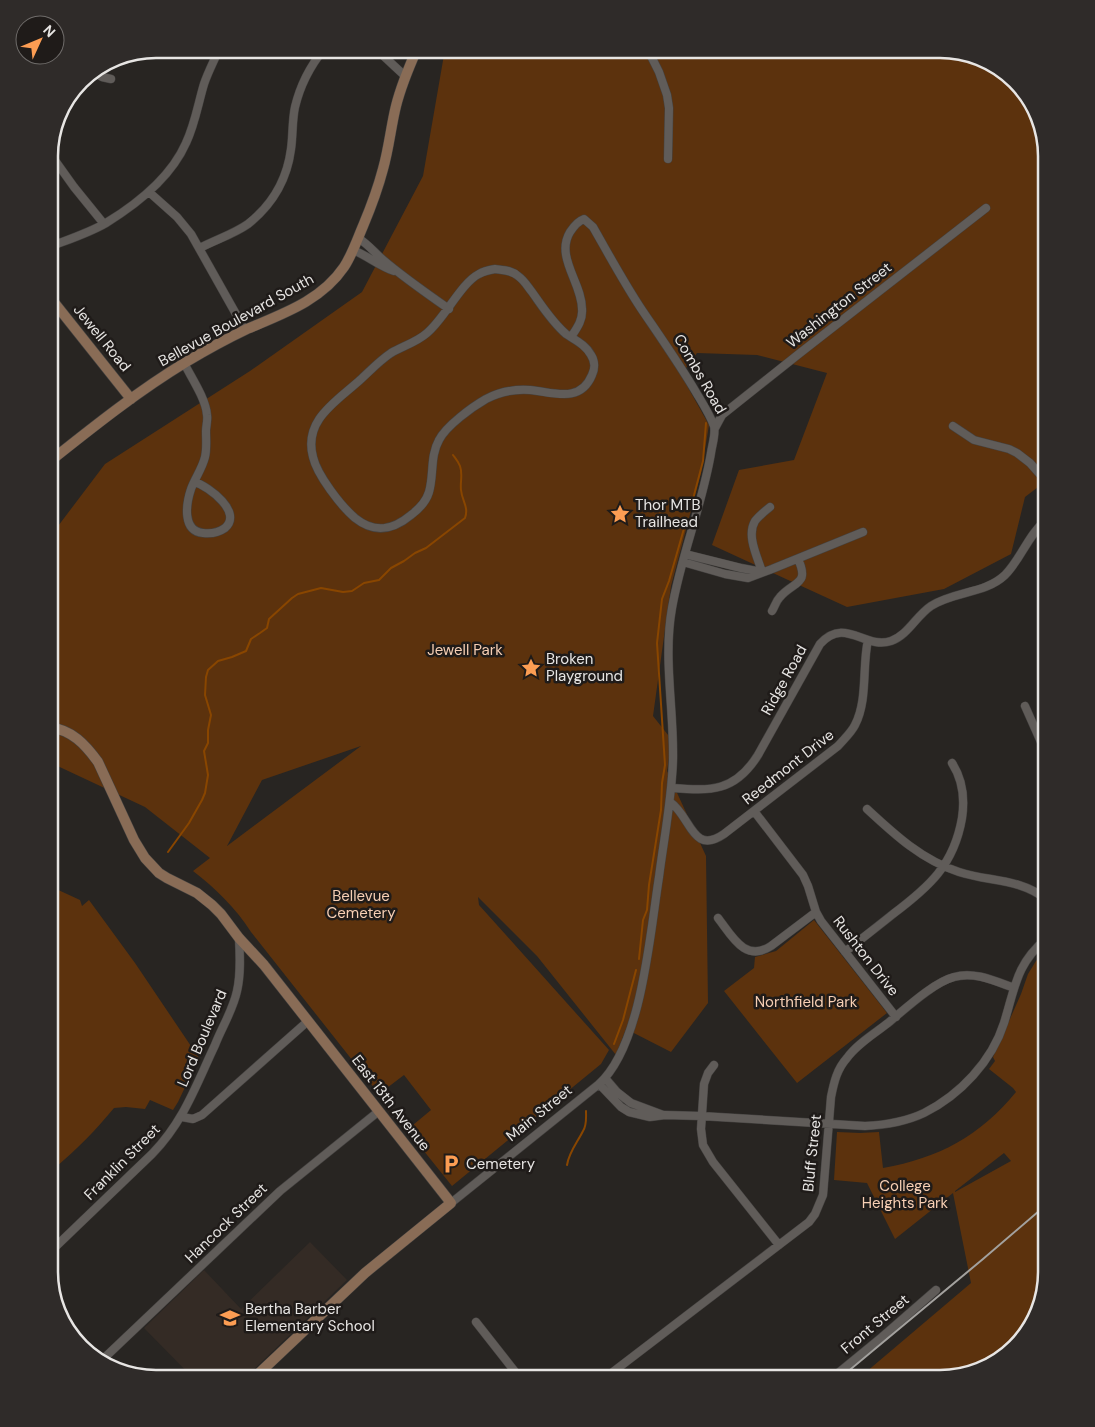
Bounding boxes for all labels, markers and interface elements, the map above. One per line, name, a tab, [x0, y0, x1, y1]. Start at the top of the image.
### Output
north arrow	[15, 15, 65, 65]
text: N	[39, 21, 59, 41]
street label: Washington Street	[782, 258, 896, 352]
street label: Bellevue Boulevard South	[155, 269, 317, 371]
street label: Jewell Road	[69, 300, 135, 376]
street label: Combs Road	[669, 331, 731, 417]
place label: Thor MTB Trailhead	[635, 495, 701, 532]
place icon: Thor MTB Trailhead	[609, 503, 631, 525]
park label: Jewell Park	[427, 640, 503, 660]
street label: Ridge Road	[756, 641, 812, 719]
place label: Broken Playground	[546, 649, 623, 686]
place icon: Broken Playground	[520, 657, 542, 679]
street label: Reedmont Drive	[738, 725, 838, 809]
park label: Bellevue Cemetery	[327, 886, 396, 923]
street label: Rushton Drive	[828, 912, 904, 1000]
street label: Lord Boulevard	[173, 986, 231, 1090]
park label: Northfield Park	[755, 992, 858, 1012]
street label: East 13th Avenue	[347, 1051, 435, 1155]
street label: Main Street	[502, 1080, 576, 1146]
street label: Bluff Street	[798, 1113, 826, 1193]
street label: Franklin Street	[80, 1120, 164, 1204]
parking icon: Cemetery	[440, 1153, 462, 1175]
place label: Cemetery	[466, 1154, 536, 1174]
park label: College Heights Park	[862, 1176, 949, 1213]
street label: Hancock Street	[181, 1179, 272, 1267]
street label: Front Street	[837, 1290, 913, 1358]
place label: Bertha Barber Elementary School	[245, 1299, 375, 1336]
school or university icon: Bertha Barber Elementary School	[219, 1307, 241, 1329]

